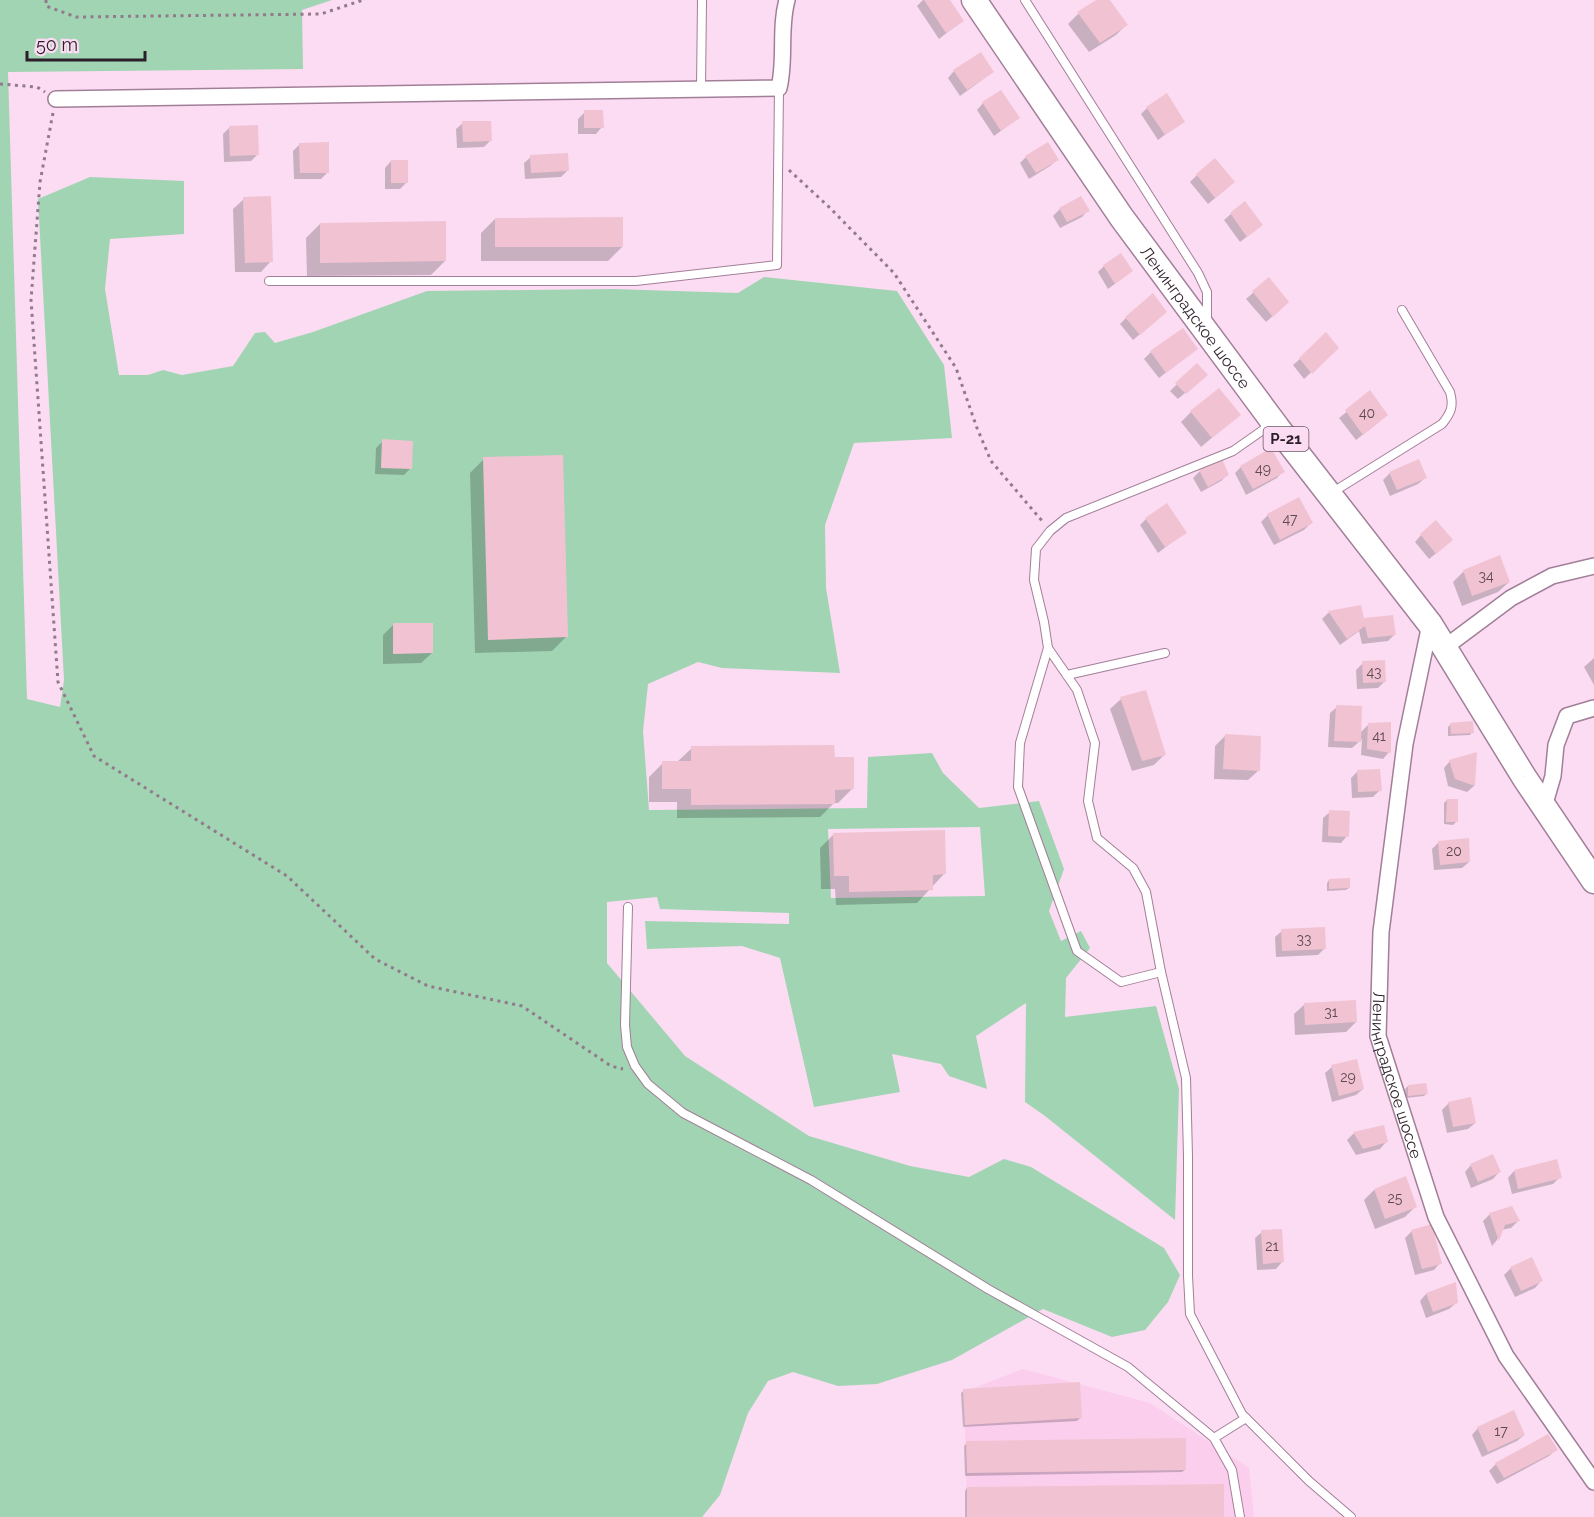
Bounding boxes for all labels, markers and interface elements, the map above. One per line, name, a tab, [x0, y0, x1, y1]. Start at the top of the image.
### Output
scale bar	[27, 24, 146, 62]
text: 50 m	[36, 34, 78, 55]
street label: Ленинградское шоссе	[1137, 242, 1255, 392]
house number: 40	[1359, 405, 1375, 421]
road number: Р-21	[1264, 427, 1308, 451]
house number: 49	[1255, 461, 1271, 477]
house number: 47	[1282, 511, 1298, 527]
house number: 34	[1478, 568, 1494, 584]
house number: 43	[1366, 664, 1382, 680]
house number: 41	[1372, 728, 1386, 744]
house number: 20	[1446, 843, 1462, 859]
house number: 33	[1297, 931, 1311, 947]
street label: Ленинградское шоссе	[1368, 991, 1426, 1161]
house number: 31	[1324, 1004, 1338, 1020]
house number: 29	[1340, 1069, 1356, 1085]
house number: 25	[1388, 1190, 1403, 1206]
house number: 21	[1265, 1238, 1279, 1254]
house number: 17	[1494, 1423, 1508, 1439]

